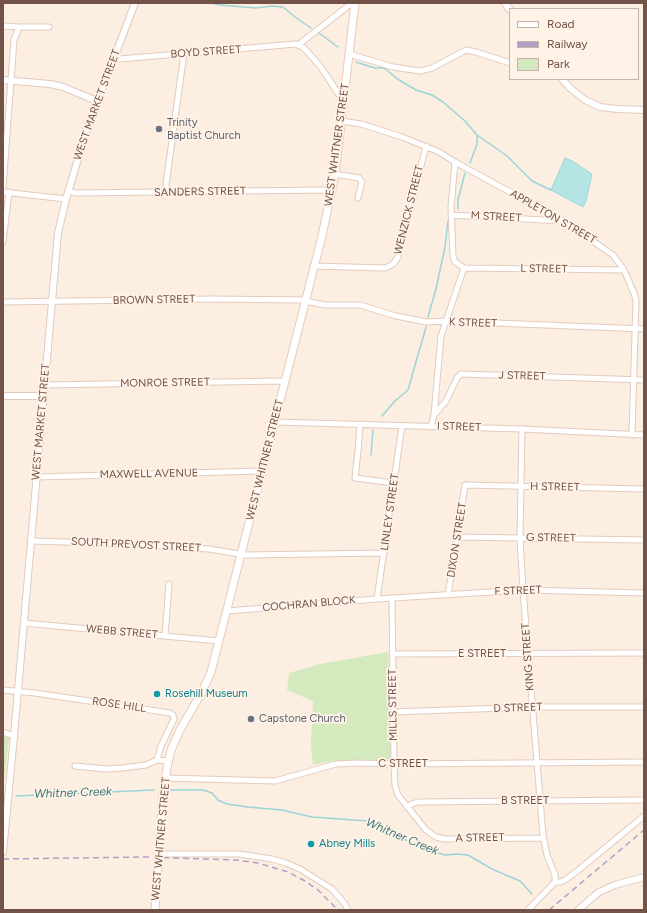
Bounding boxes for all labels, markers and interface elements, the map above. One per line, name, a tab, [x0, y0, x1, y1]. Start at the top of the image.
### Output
legend	[509, 8, 639, 80]
text: Road	[547, 17, 575, 31]
text: Railway	[547, 37, 588, 51]
street label: BOYD STREET	[170, 43, 242, 61]
street label: WEST MARKET STREET	[71, 48, 123, 162]
text: Park	[547, 57, 570, 71]
street label: WEST WHITNER STREET	[322, 83, 352, 207]
place label: Trinity Baptist Church	[167, 116, 241, 142]
marker: Trinity Baptist Church	[154, 124, 164, 134]
street label: WENZICK STREET	[391, 164, 427, 256]
street label: SANDERS STREET	[154, 185, 246, 199]
street label: APPLETON STREET	[508, 187, 598, 247]
street label: M STREET	[470, 209, 522, 225]
street label: L STREET	[520, 262, 568, 276]
street label: BROWN STREET	[113, 293, 195, 307]
street label: K STREET	[449, 316, 497, 330]
street label: WEST MARKET STREET	[29, 363, 53, 481]
street label: J STREET	[498, 369, 546, 383]
street label: MONROE STREET	[120, 376, 210, 390]
street label: WEST WHITNER STREET	[244, 398, 286, 522]
street label: I STREET	[437, 420, 481, 434]
street label: MAXWELL AVENUE	[100, 467, 198, 481]
street label: LINLEY STREET	[378, 473, 402, 551]
street label: H STREET	[530, 480, 580, 494]
street label: DIXON STREET	[445, 501, 469, 579]
street label: G STREET	[526, 531, 576, 545]
street label: SOUTH PREVOST STREET	[71, 535, 201, 555]
street label: F STREET	[494, 584, 542, 598]
street label: COCHRAN BLOCK	[262, 593, 356, 615]
street label: WEBB STREET	[86, 622, 158, 642]
street label: KING STREET	[519, 623, 537, 691]
street label: E STREET	[458, 647, 506, 661]
street label: MILLS STREET	[386, 669, 400, 741]
place label: Rosehill Museum	[165, 687, 248, 701]
marker: Rosehill Museum	[152, 689, 162, 699]
street label: ROSE HILL	[91, 695, 147, 715]
street label: D STREET	[493, 701, 543, 715]
place label: Capstone Church	[259, 712, 346, 726]
marker: Capstone Church	[246, 714, 256, 724]
street label: C STREET	[378, 757, 428, 771]
street label: WEST WHITNER STREET	[149, 777, 173, 901]
water label: Whitner Creek	[34, 784, 112, 802]
street label: B STREET	[501, 794, 549, 808]
water label: Whitner Creek	[363, 815, 441, 859]
street label: A STREET	[455, 831, 505, 845]
place label: Abney Mills	[319, 837, 375, 851]
marker: Abney Mills	[306, 839, 316, 849]

